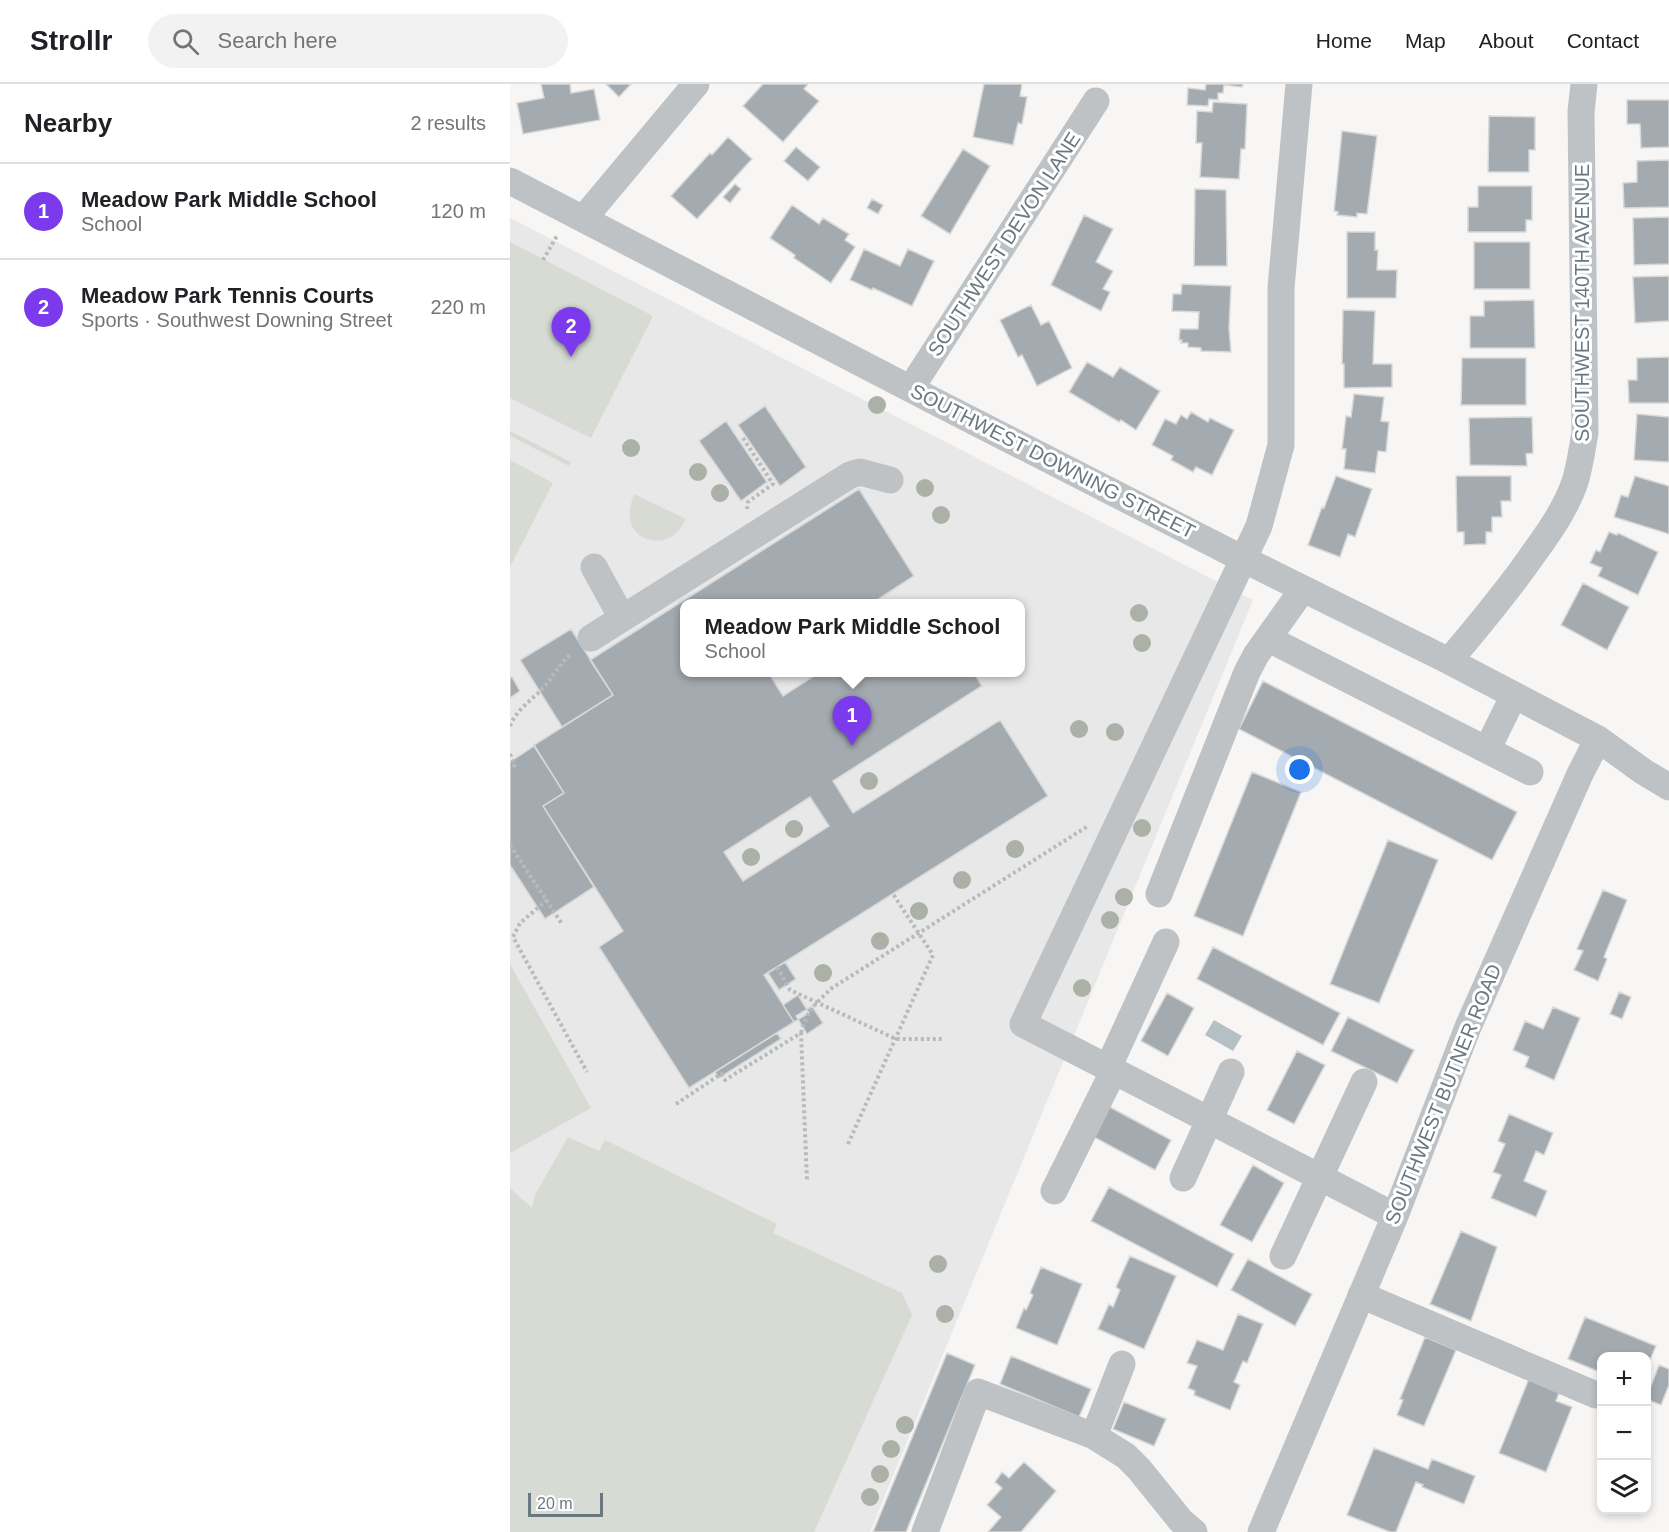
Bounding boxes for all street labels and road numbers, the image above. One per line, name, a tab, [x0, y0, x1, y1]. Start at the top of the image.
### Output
street label: SOUTHWEST DEVON LANE	[923, 128, 1085, 360]
street label: SOUTHWEST 140TH AVENUE	[1571, 164, 1593, 442]
street label: SOUTHWEST DOWNING STREET	[907, 379, 1199, 543]
street label: SOUTHWEST BUTNER ROAD	[1381, 961, 1505, 1227]

